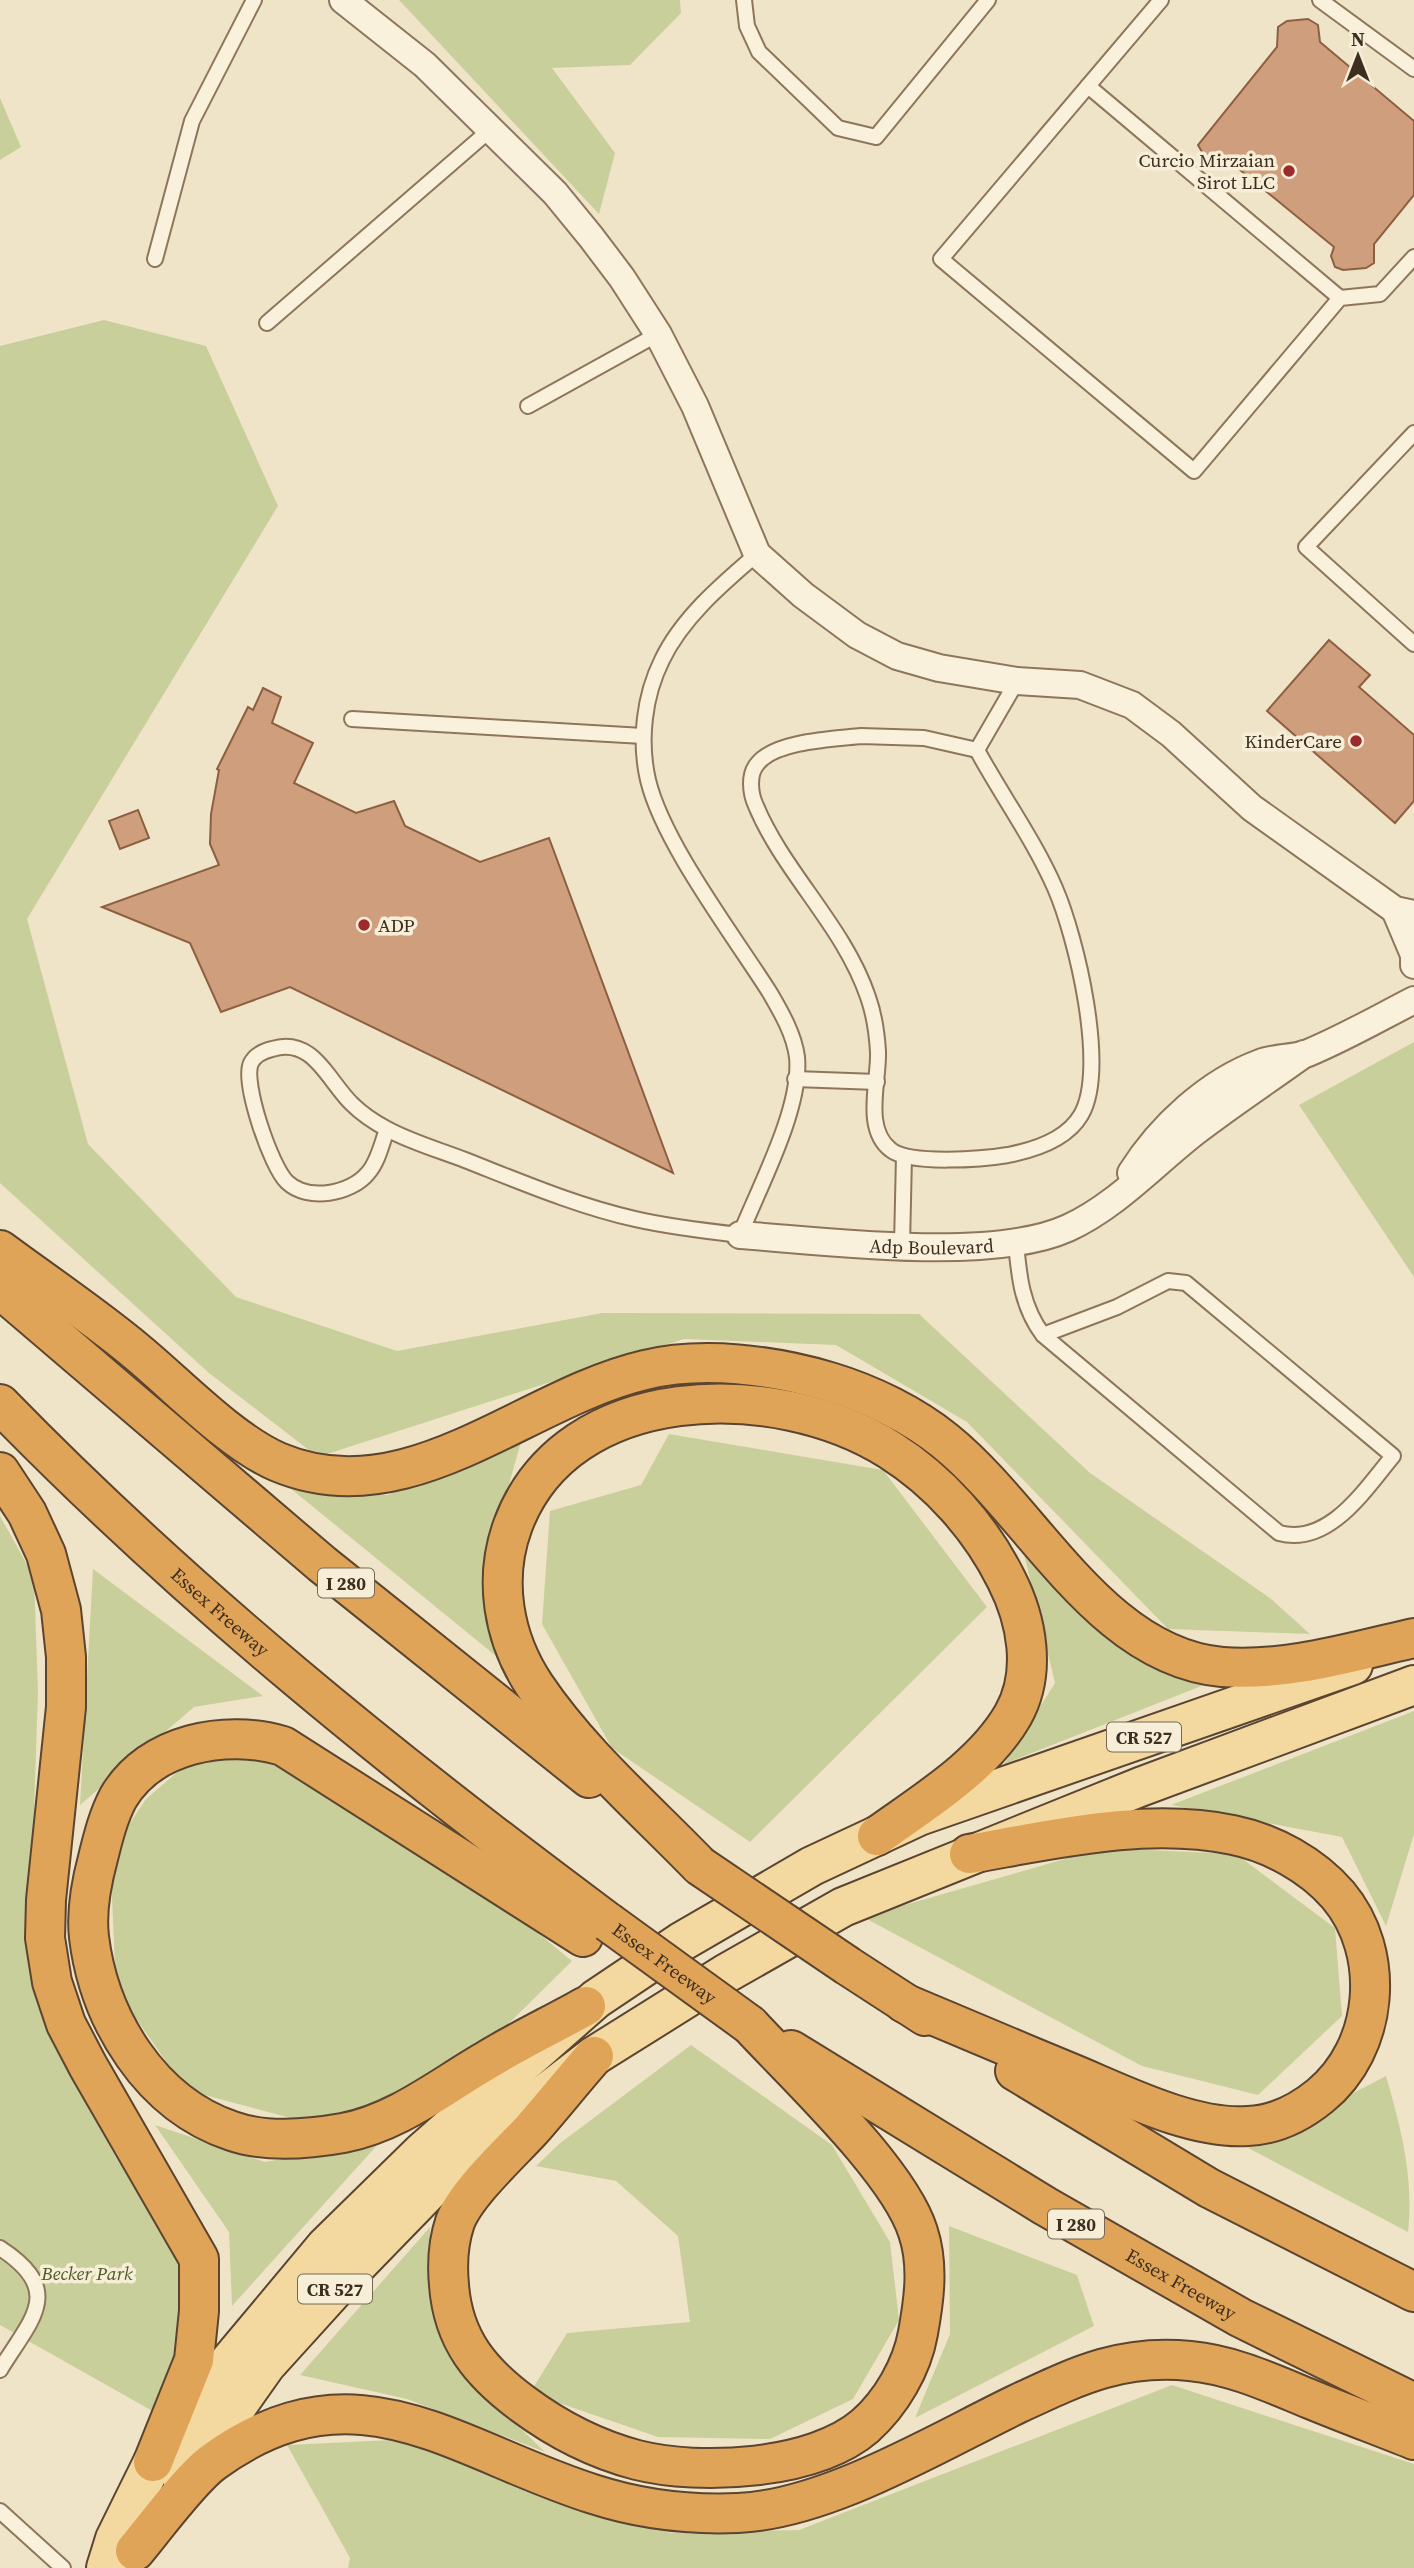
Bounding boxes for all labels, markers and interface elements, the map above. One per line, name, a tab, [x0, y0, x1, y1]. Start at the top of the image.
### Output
north arrow	[1323, 21, 1393, 91]
text: N	[1351, 26, 1365, 52]
place label: Curcio Mirzaian Sirot LLC	[1139, 147, 1275, 195]
marker: Curcio Mirzaian Sirot LLC	[1281, 163, 1297, 179]
place label: KinderCare	[1245, 728, 1342, 754]
marker: KinderCare	[1348, 733, 1364, 749]
place label: ADP	[378, 912, 415, 938]
marker: ADP	[356, 917, 372, 933]
street label: Adp Boulevard	[869, 1232, 995, 1260]
street label: Essex Freeway	[165, 1561, 275, 1662]
road number: I 280	[318, 1568, 374, 1598]
road number: CR 527	[1107, 1722, 1181, 1752]
street label: Essex Freeway	[607, 1916, 722, 2010]
road number: I 280	[1048, 2210, 1104, 2238]
street label: Essex Freeway	[1121, 2242, 1241, 2326]
park label: Becker Park	[40, 2260, 133, 2286]
road number: CR 527	[298, 2274, 372, 2304]

